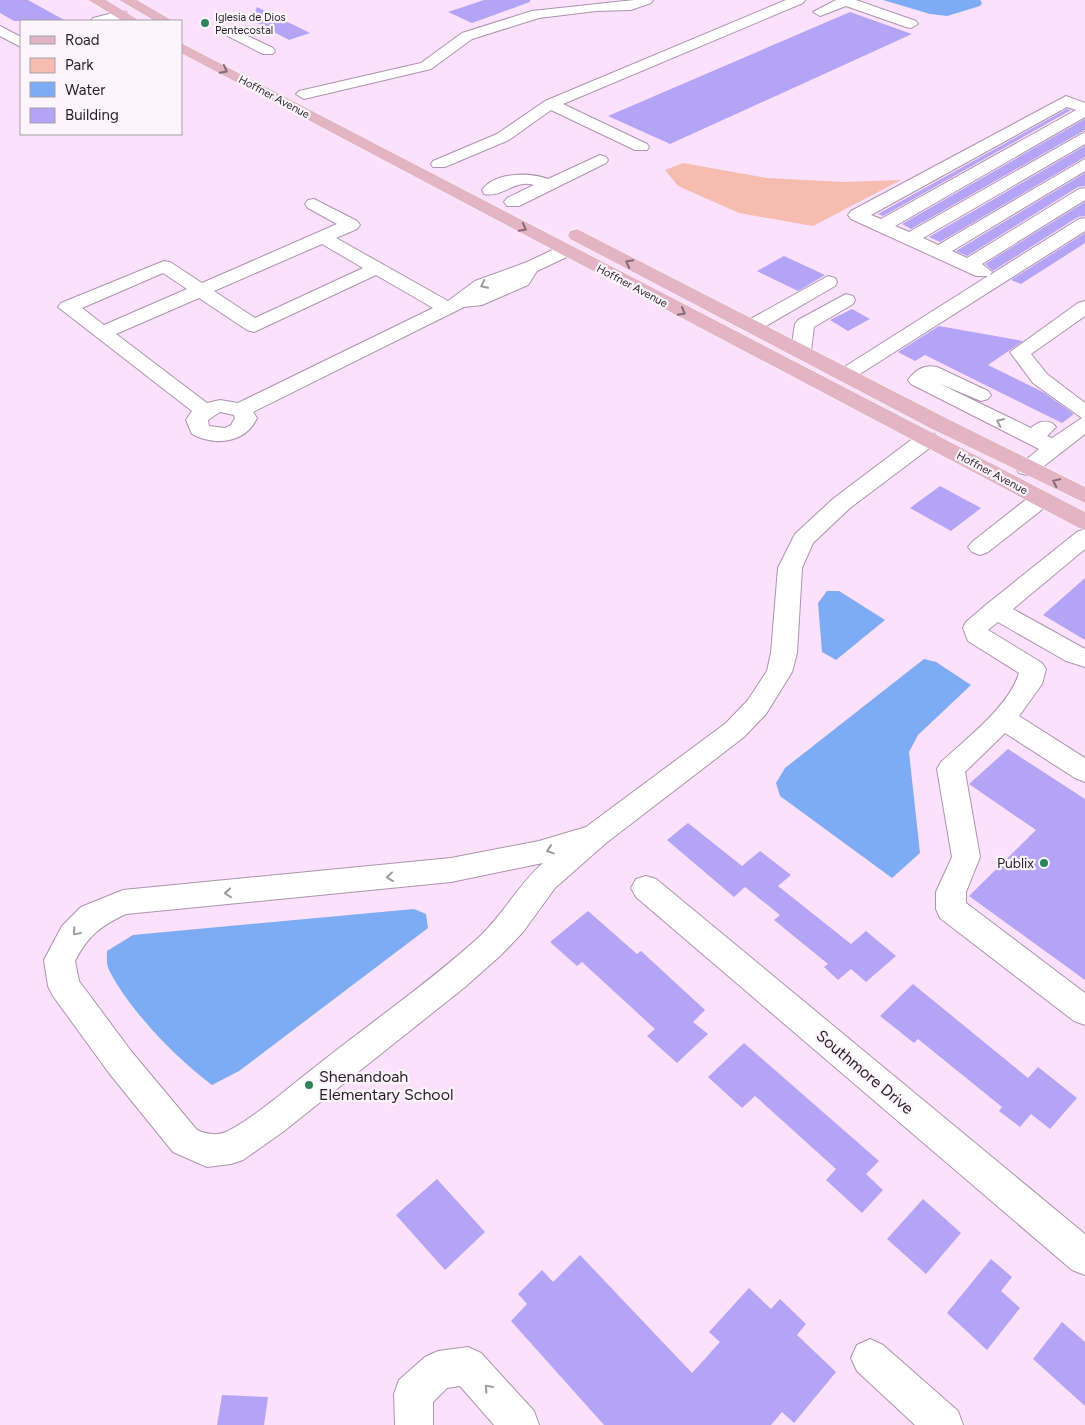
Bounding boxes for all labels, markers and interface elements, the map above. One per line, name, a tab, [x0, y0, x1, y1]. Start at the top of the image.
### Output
place label: Iglesia de Dios Pentecostal	[215, 11, 286, 37]
marker: Iglesia de Dios Pentecostal	[199, 17, 211, 29]
legend	[20, 20, 182, 135]
text: Road	[65, 31, 100, 49]
text: Park	[65, 56, 94, 74]
one-way arrow	[219, 64, 228, 74]
street label: Hoffner Avenue	[236, 73, 312, 121]
text: Water	[65, 81, 105, 99]
text: Building	[65, 106, 119, 124]
one-way arrow	[517, 222, 526, 232]
one-way arrow	[626, 259, 635, 269]
street label: Hoffner Avenue	[594, 262, 670, 310]
one-way arrow	[481, 278, 490, 288]
one-way arrow	[676, 306, 685, 316]
one-way arrow	[996, 417, 1005, 428]
street label: Hoffner Avenue	[954, 449, 1030, 497]
one-way arrow	[1052, 478, 1061, 488]
one-way arrow	[546, 844, 555, 854]
place label: Publix	[997, 855, 1034, 872]
marker: Publix	[1038, 857, 1050, 869]
one-way arrow	[386, 871, 394, 882]
one-way arrow	[224, 887, 232, 898]
one-way arrow	[73, 927, 82, 936]
street label: Southmore Drive	[813, 1026, 918, 1118]
place label: Shenandoah Elementary School	[319, 1067, 453, 1104]
marker: Shenandoah Elementary School	[303, 1079, 315, 1091]
one-way arrow	[484, 1385, 493, 1394]

